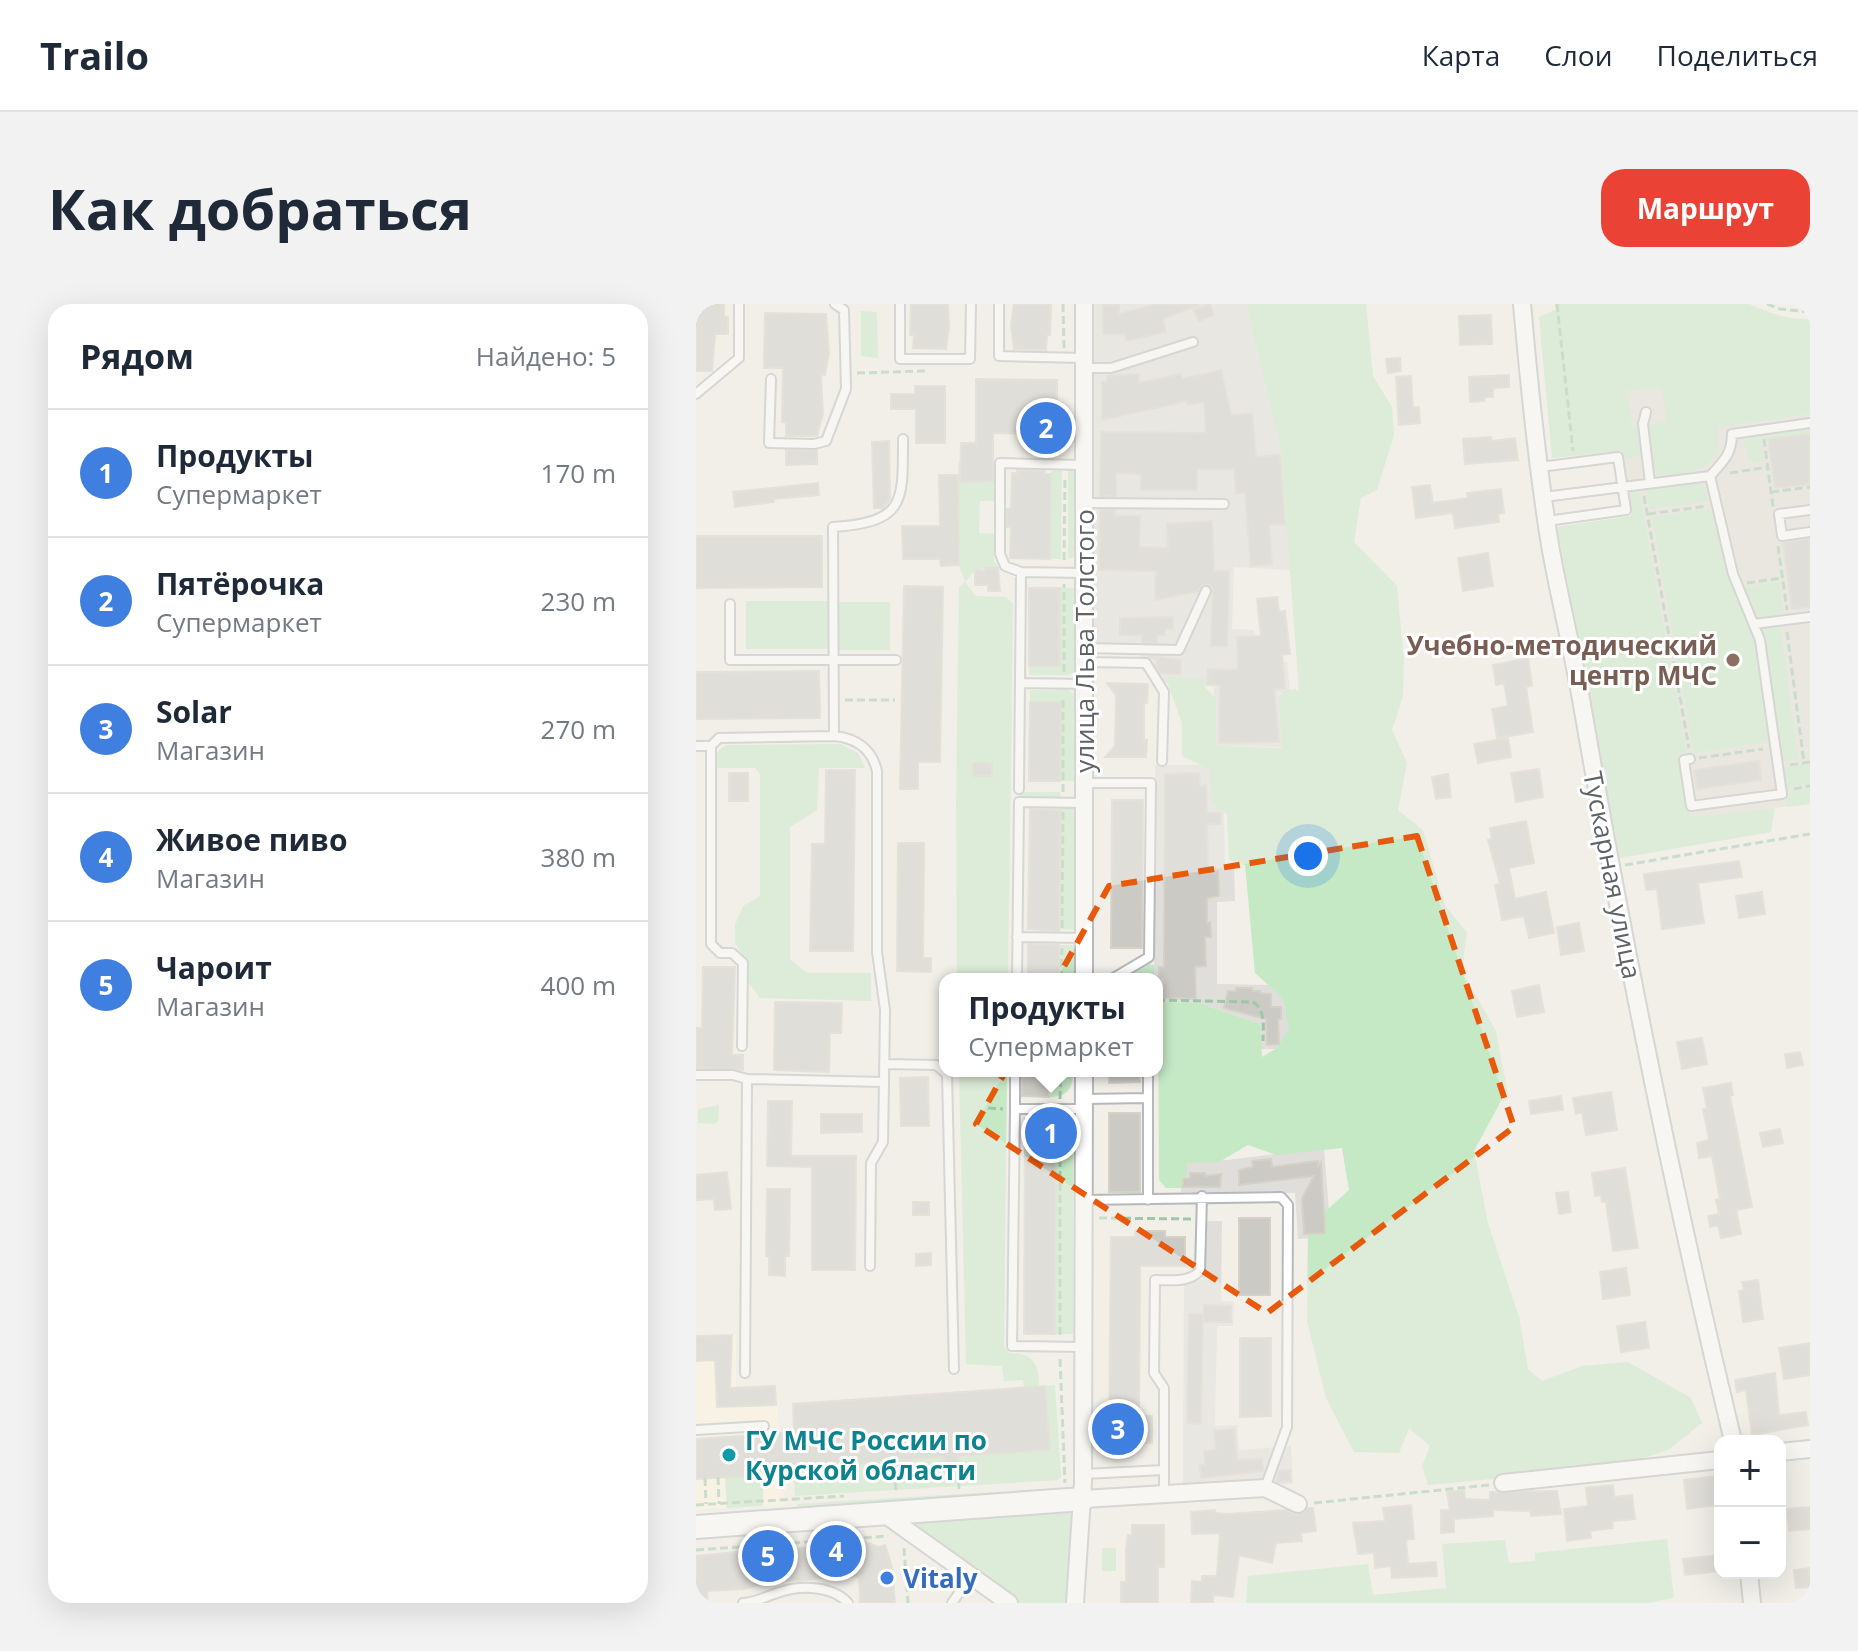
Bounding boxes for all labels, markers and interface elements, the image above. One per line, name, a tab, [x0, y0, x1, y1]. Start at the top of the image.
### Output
text: Trailo	[40, 29, 149, 81]
text: Карта	[1422, 36, 1500, 74]
text: Слои	[1544, 36, 1613, 74]
text: Поделиться	[1657, 36, 1818, 74]
button: Маршрут	[1601, 169, 1810, 247]
text: Как добраться	[48, 170, 472, 246]
text: Рядом	[80, 333, 194, 379]
text: Найдено: 5	[476, 338, 616, 374]
pin: 2	[1020, 398, 1072, 458]
text: Продукты	[156, 435, 314, 476]
text: 1	[99, 455, 113, 491]
text: 170 m	[541, 455, 616, 491]
text: Супермаркет	[156, 476, 322, 512]
street label: улица Льва Толстого	[1066, 509, 1102, 773]
text: Пятёрочка	[156, 563, 324, 604]
text: 2	[99, 583, 113, 619]
text: 230 m	[541, 583, 616, 619]
text: Супермаркет	[156, 604, 322, 640]
place label: Учебно-методический центр МЧС	[1406, 627, 1717, 693]
marker: Учебно-методический центр МЧС	[1724, 651, 1742, 669]
text: Solar	[156, 691, 232, 732]
text: 3	[99, 711, 113, 747]
text: 270 m	[541, 711, 616, 747]
text: Магазин	[156, 732, 265, 768]
street label: Тускарная улица	[1575, 768, 1651, 982]
text: Живое пиво	[156, 819, 347, 860]
your location	[1288, 836, 1328, 876]
text: 4	[99, 839, 113, 875]
text: 380 m	[541, 839, 616, 875]
text: Магазин	[156, 860, 265, 896]
text: Чароит	[156, 947, 272, 988]
text: 5	[99, 967, 113, 1003]
text: 400 m	[541, 967, 616, 1003]
popup	[939, 973, 1163, 1077]
text: Продукты	[968, 987, 1126, 1028]
text: Магазин	[156, 988, 265, 1024]
text: Супермаркет	[968, 1028, 1134, 1064]
pin: 1	[1025, 1103, 1077, 1163]
pin: 3	[1092, 1399, 1144, 1459]
place label: ГУ МЧС России по Курской области	[745, 1422, 987, 1488]
map controls	[1714, 1435, 1786, 1579]
button: +	[1714, 1435, 1786, 1507]
marker: ГУ МЧС России по Курской области	[720, 1446, 738, 1464]
button: −	[1714, 1507, 1786, 1579]
pin: 4	[810, 1521, 862, 1581]
pin: 5	[742, 1526, 794, 1586]
place label: Vitaly	[903, 1560, 978, 1596]
marker: Vitaly	[878, 1569, 896, 1587]

